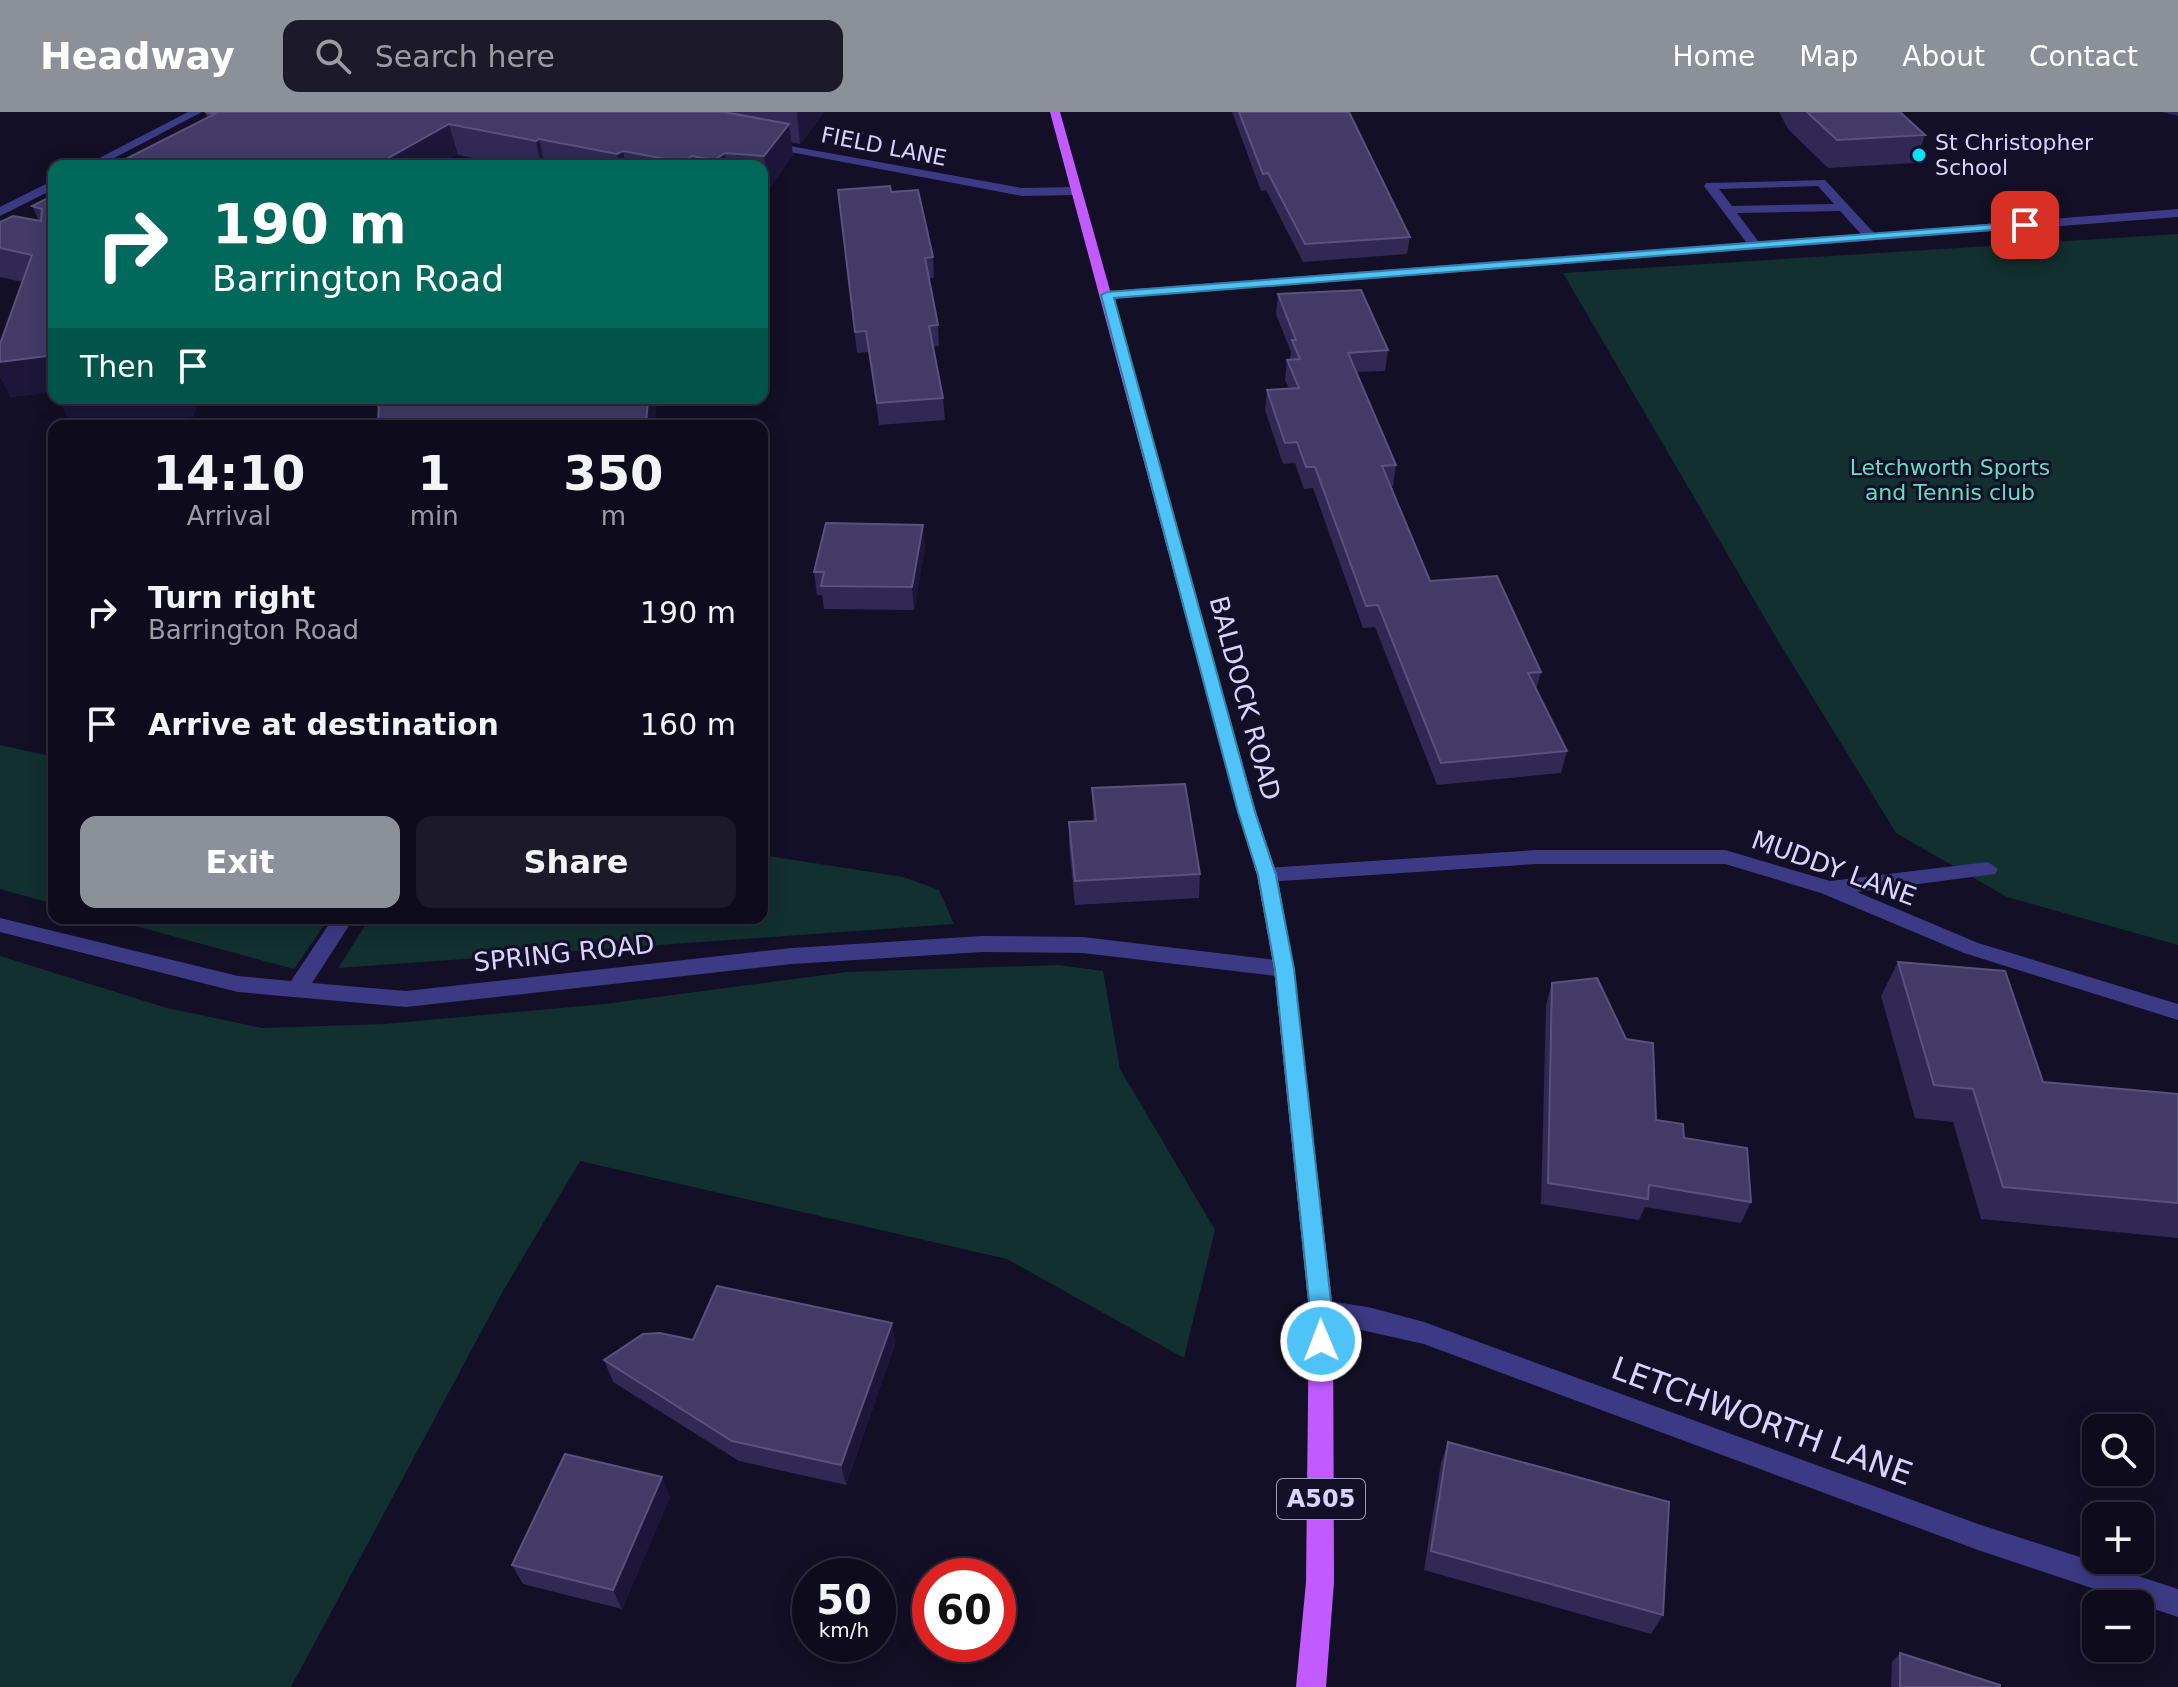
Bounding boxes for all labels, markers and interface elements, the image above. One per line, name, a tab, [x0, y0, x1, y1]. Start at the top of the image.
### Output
search box	[283, 20, 843, 92]
text: Headway	[40, 34, 235, 78]
icon: search	[311, 34, 355, 78]
text: Search here	[375, 39, 555, 74]
text: Home	[1672, 40, 1755, 73]
text: Map	[1799, 40, 1858, 73]
text: About	[1902, 40, 1985, 73]
text: Contact	[2029, 40, 2138, 73]
street label: FIELD LANE	[819, 122, 949, 171]
place label: St Christopher School	[1935, 130, 2094, 180]
marker: St Christopher School	[1910, 146, 1928, 164]
text: 190 m	[212, 191, 407, 256]
pin	[1991, 191, 2059, 259]
icon: right	[80, 192, 184, 296]
icon: arrive	[2003, 203, 2047, 247]
text: Barrington Road	[212, 258, 504, 299]
icon: arrive	[171, 344, 215, 388]
text: Then	[80, 349, 155, 384]
text: 14:10	[152, 445, 305, 501]
text: 1	[418, 445, 451, 501]
text: 350	[563, 445, 663, 501]
park label: Letchworth Sports and Tennis club	[1850, 455, 2050, 505]
text: Arrival	[187, 501, 271, 531]
text: min	[410, 501, 459, 531]
text: m	[601, 501, 626, 531]
text: Turn right	[148, 580, 315, 615]
icon: right	[80, 590, 124, 634]
street label: BALDOCK ROAD	[1203, 593, 1287, 803]
text: 190 m	[640, 595, 736, 630]
text: Barrington Road	[148, 615, 359, 645]
icon: arrive	[80, 702, 124, 746]
text: Arrive at destination	[148, 707, 499, 742]
text: 160 m	[640, 707, 736, 742]
button: Exit	[80, 816, 400, 908]
button: Share	[416, 816, 736, 908]
street label: MUDDY LANE	[1748, 824, 1920, 912]
street label: SPRING ROAD	[472, 929, 656, 977]
position arrow	[1279, 1299, 1363, 1383]
street label: LETCHWORTH LANE	[1606, 1349, 1918, 1493]
map controls	[2082, 1414, 2154, 1662]
button: search	[2082, 1414, 2154, 1486]
road number: A505	[1277, 1479, 1365, 1519]
button: +	[2082, 1502, 2154, 1574]
speed limit sign: 60	[912, 1558, 1016, 1662]
text: 50	[816, 1577, 872, 1623]
button: −	[2082, 1590, 2154, 1662]
text: km/h	[819, 1618, 869, 1642]

